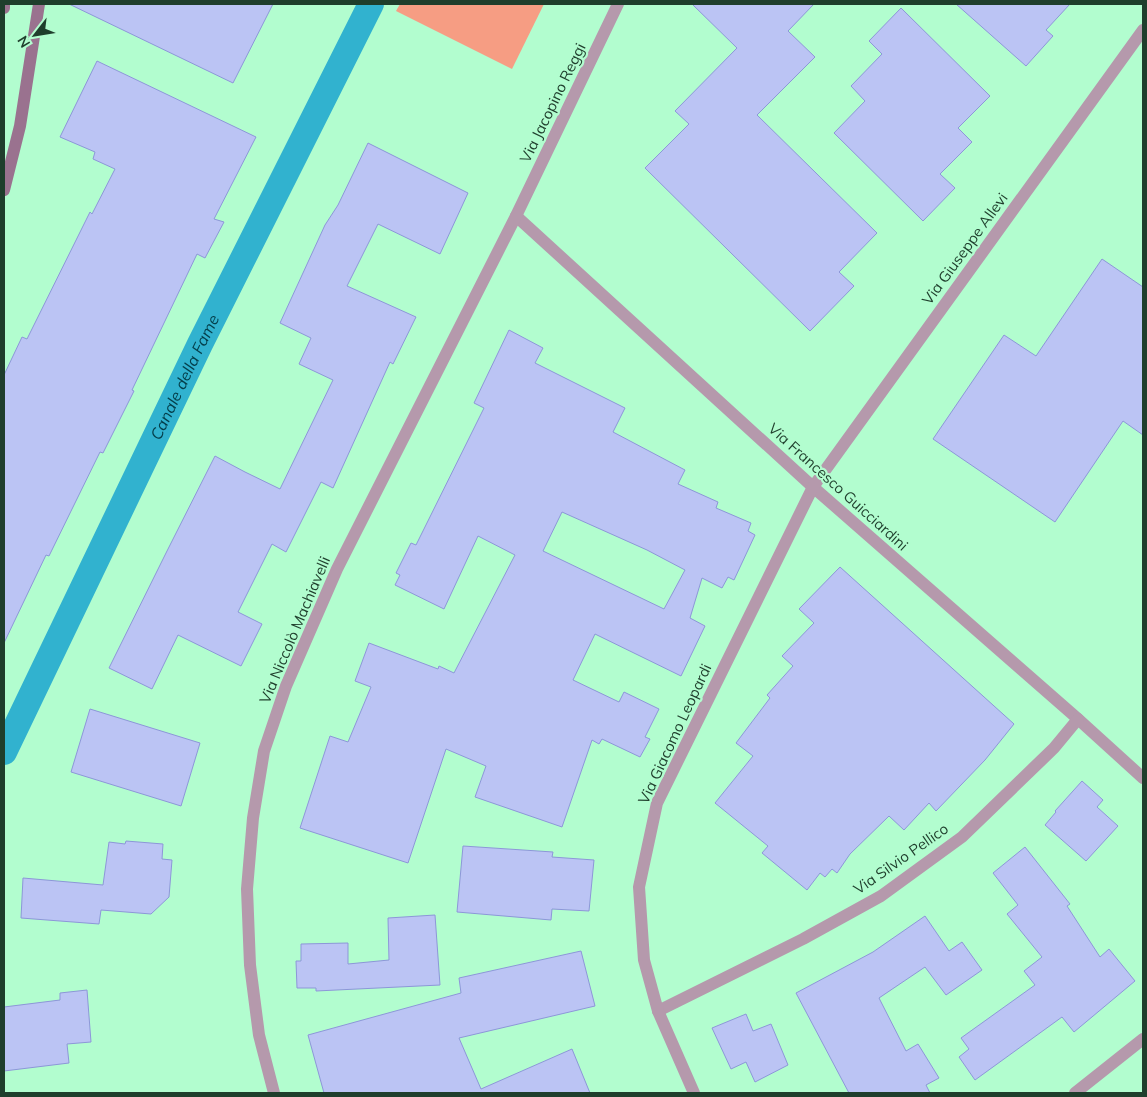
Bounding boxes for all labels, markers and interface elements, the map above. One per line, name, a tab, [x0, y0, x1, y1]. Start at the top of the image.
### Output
north arrow	[10, 10, 60, 60]
text: N	[13, 33, 34, 51]
street label: Via Jacopino Reggi	[515, 40, 590, 166]
street label: Via Giuseppe Allevi	[918, 189, 1012, 308]
water label: Canale della Fame	[145, 311, 223, 443]
street label: Via Francesco Guicciardini	[764, 419, 912, 555]
street label: Via Niccolò Machiavelli	[255, 553, 334, 706]
street label: Via Giacomo Leopardi	[634, 661, 715, 807]
street label: Via Silvio Pellico	[850, 819, 952, 898]

